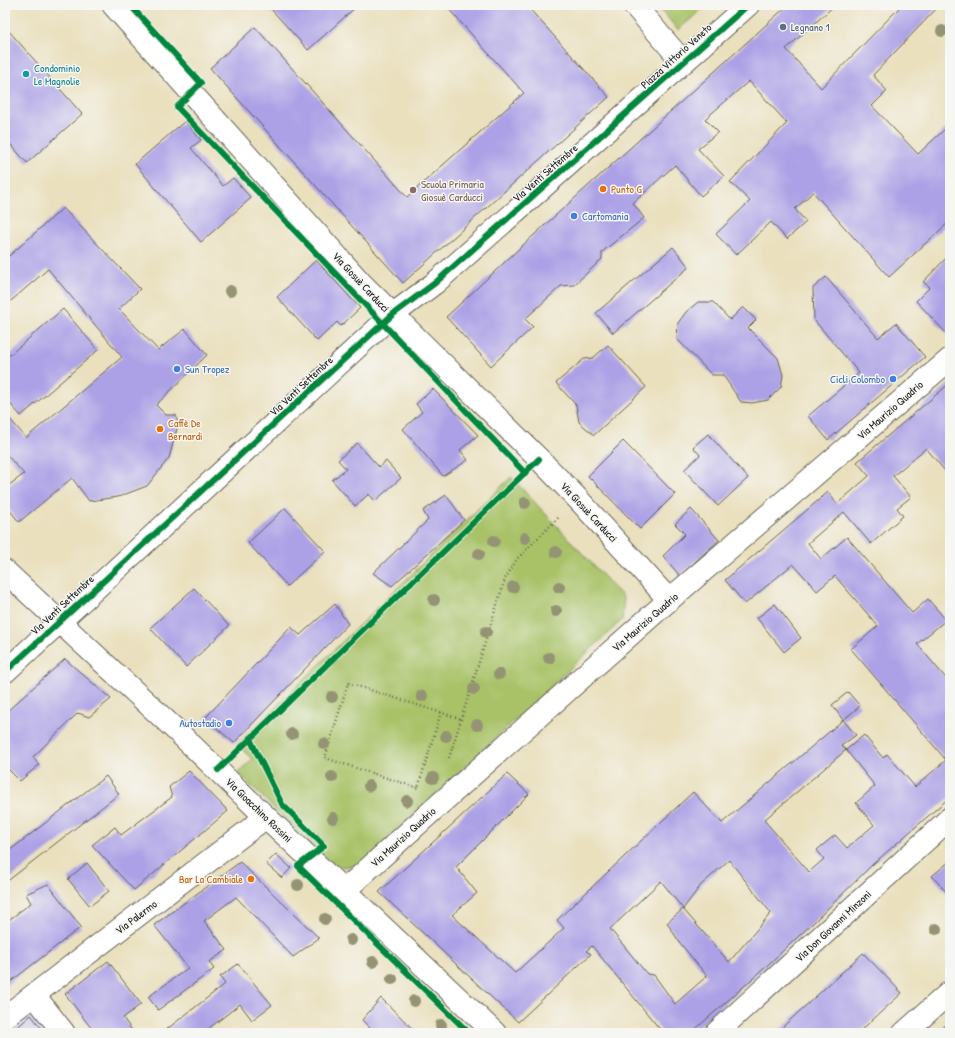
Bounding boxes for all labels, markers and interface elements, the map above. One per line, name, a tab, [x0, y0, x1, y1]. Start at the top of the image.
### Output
street label: Piazza Vittorio Veneto	[638, 20, 715, 92]
place label: Legnano 1	[791, 20, 830, 34]
marker: Legnano 1	[778, 22, 788, 32]
place label: Condominio Le Magnolie	[34, 61, 81, 88]
marker: Condominio Le Magnolie	[21, 69, 31, 79]
street label: Via Venti Settembre	[510, 140, 581, 205]
place label: Scuola Primaria Giosuè Carducci	[421, 177, 484, 204]
place label: Punto G	[611, 182, 642, 196]
marker: Punto G	[598, 184, 608, 194]
marker: Scuola Primaria Giosuè Carducci	[408, 185, 418, 195]
place label: Cartomania	[582, 209, 629, 223]
marker: Cartomania	[569, 211, 579, 221]
street label: Via Giosuè Carducci	[329, 249, 393, 315]
street label: Via Venti Settembre	[266, 353, 336, 419]
place label: Sun Tropez	[185, 362, 230, 376]
marker: Sun Tropez	[172, 364, 182, 374]
place label: Cicli Colombo	[830, 372, 886, 386]
marker: Cicli Colombo	[888, 374, 898, 384]
street label: Via Maurizio Quadrio	[854, 377, 926, 442]
place label: Caffè De Bernardi	[168, 416, 202, 443]
marker: Caffè De Bernardi	[155, 424, 165, 434]
street label: Via Giosuè Carducci	[557, 479, 621, 545]
street label: Via Venti Settembre	[27, 572, 97, 638]
street label: Via Maurizio Quadrio	[609, 589, 681, 654]
place label: Autostadio	[179, 716, 222, 730]
marker: Autostadio	[224, 718, 234, 728]
street label: Via Gioacchino Rossini	[223, 775, 295, 845]
street label: Via Maurizio Quadrio	[368, 804, 439, 870]
place label: Bar La Cambiale	[179, 872, 244, 886]
marker: Bar La Cambiale	[246, 874, 256, 884]
street label: Via Don Giovanni Minzoni	[792, 887, 874, 965]
street label: Via Palermo	[112, 896, 160, 937]

